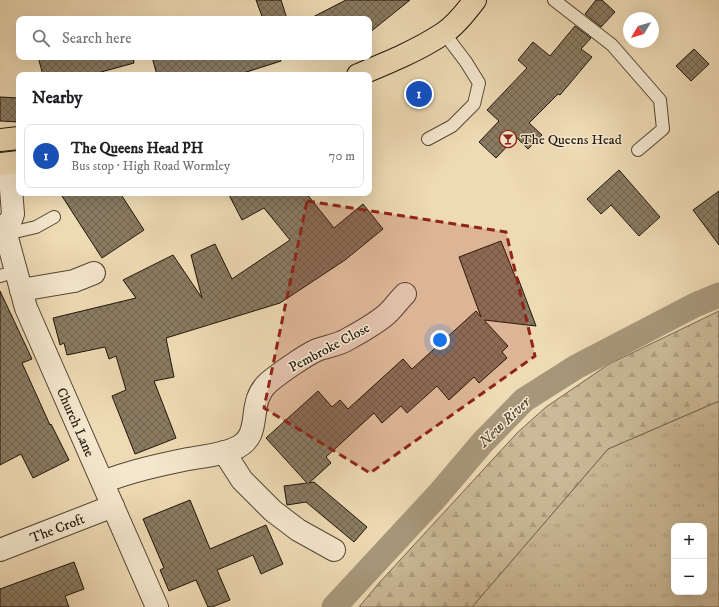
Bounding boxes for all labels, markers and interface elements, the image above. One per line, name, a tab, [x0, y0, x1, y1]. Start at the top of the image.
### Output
north arrow	[623, 12, 659, 48]
search box	[16, 16, 372, 60]
icon: search	[30, 27, 52, 49]
text: Search here	[62, 29, 131, 48]
pin: 1	[406, 79, 432, 109]
text: Nearby	[32, 87, 82, 109]
bar icon: The Queens Head	[498, 129, 518, 149]
place label: The Queens Head	[521, 131, 622, 149]
text: The Queens Head PH	[71, 139, 203, 158]
text: 1	[44, 148, 48, 164]
text: 70 m	[329, 148, 355, 164]
text: Bus stop · High Road Wormley	[71, 158, 230, 174]
street label: Pembroke Close	[286, 319, 373, 377]
your location	[430, 330, 450, 350]
street label: Church Lane	[52, 385, 98, 460]
water label: New River	[474, 392, 535, 452]
street label: The Croft	[28, 510, 88, 548]
map controls	[671, 523, 707, 595]
button: +	[671, 523, 707, 559]
button: −	[671, 559, 707, 595]

